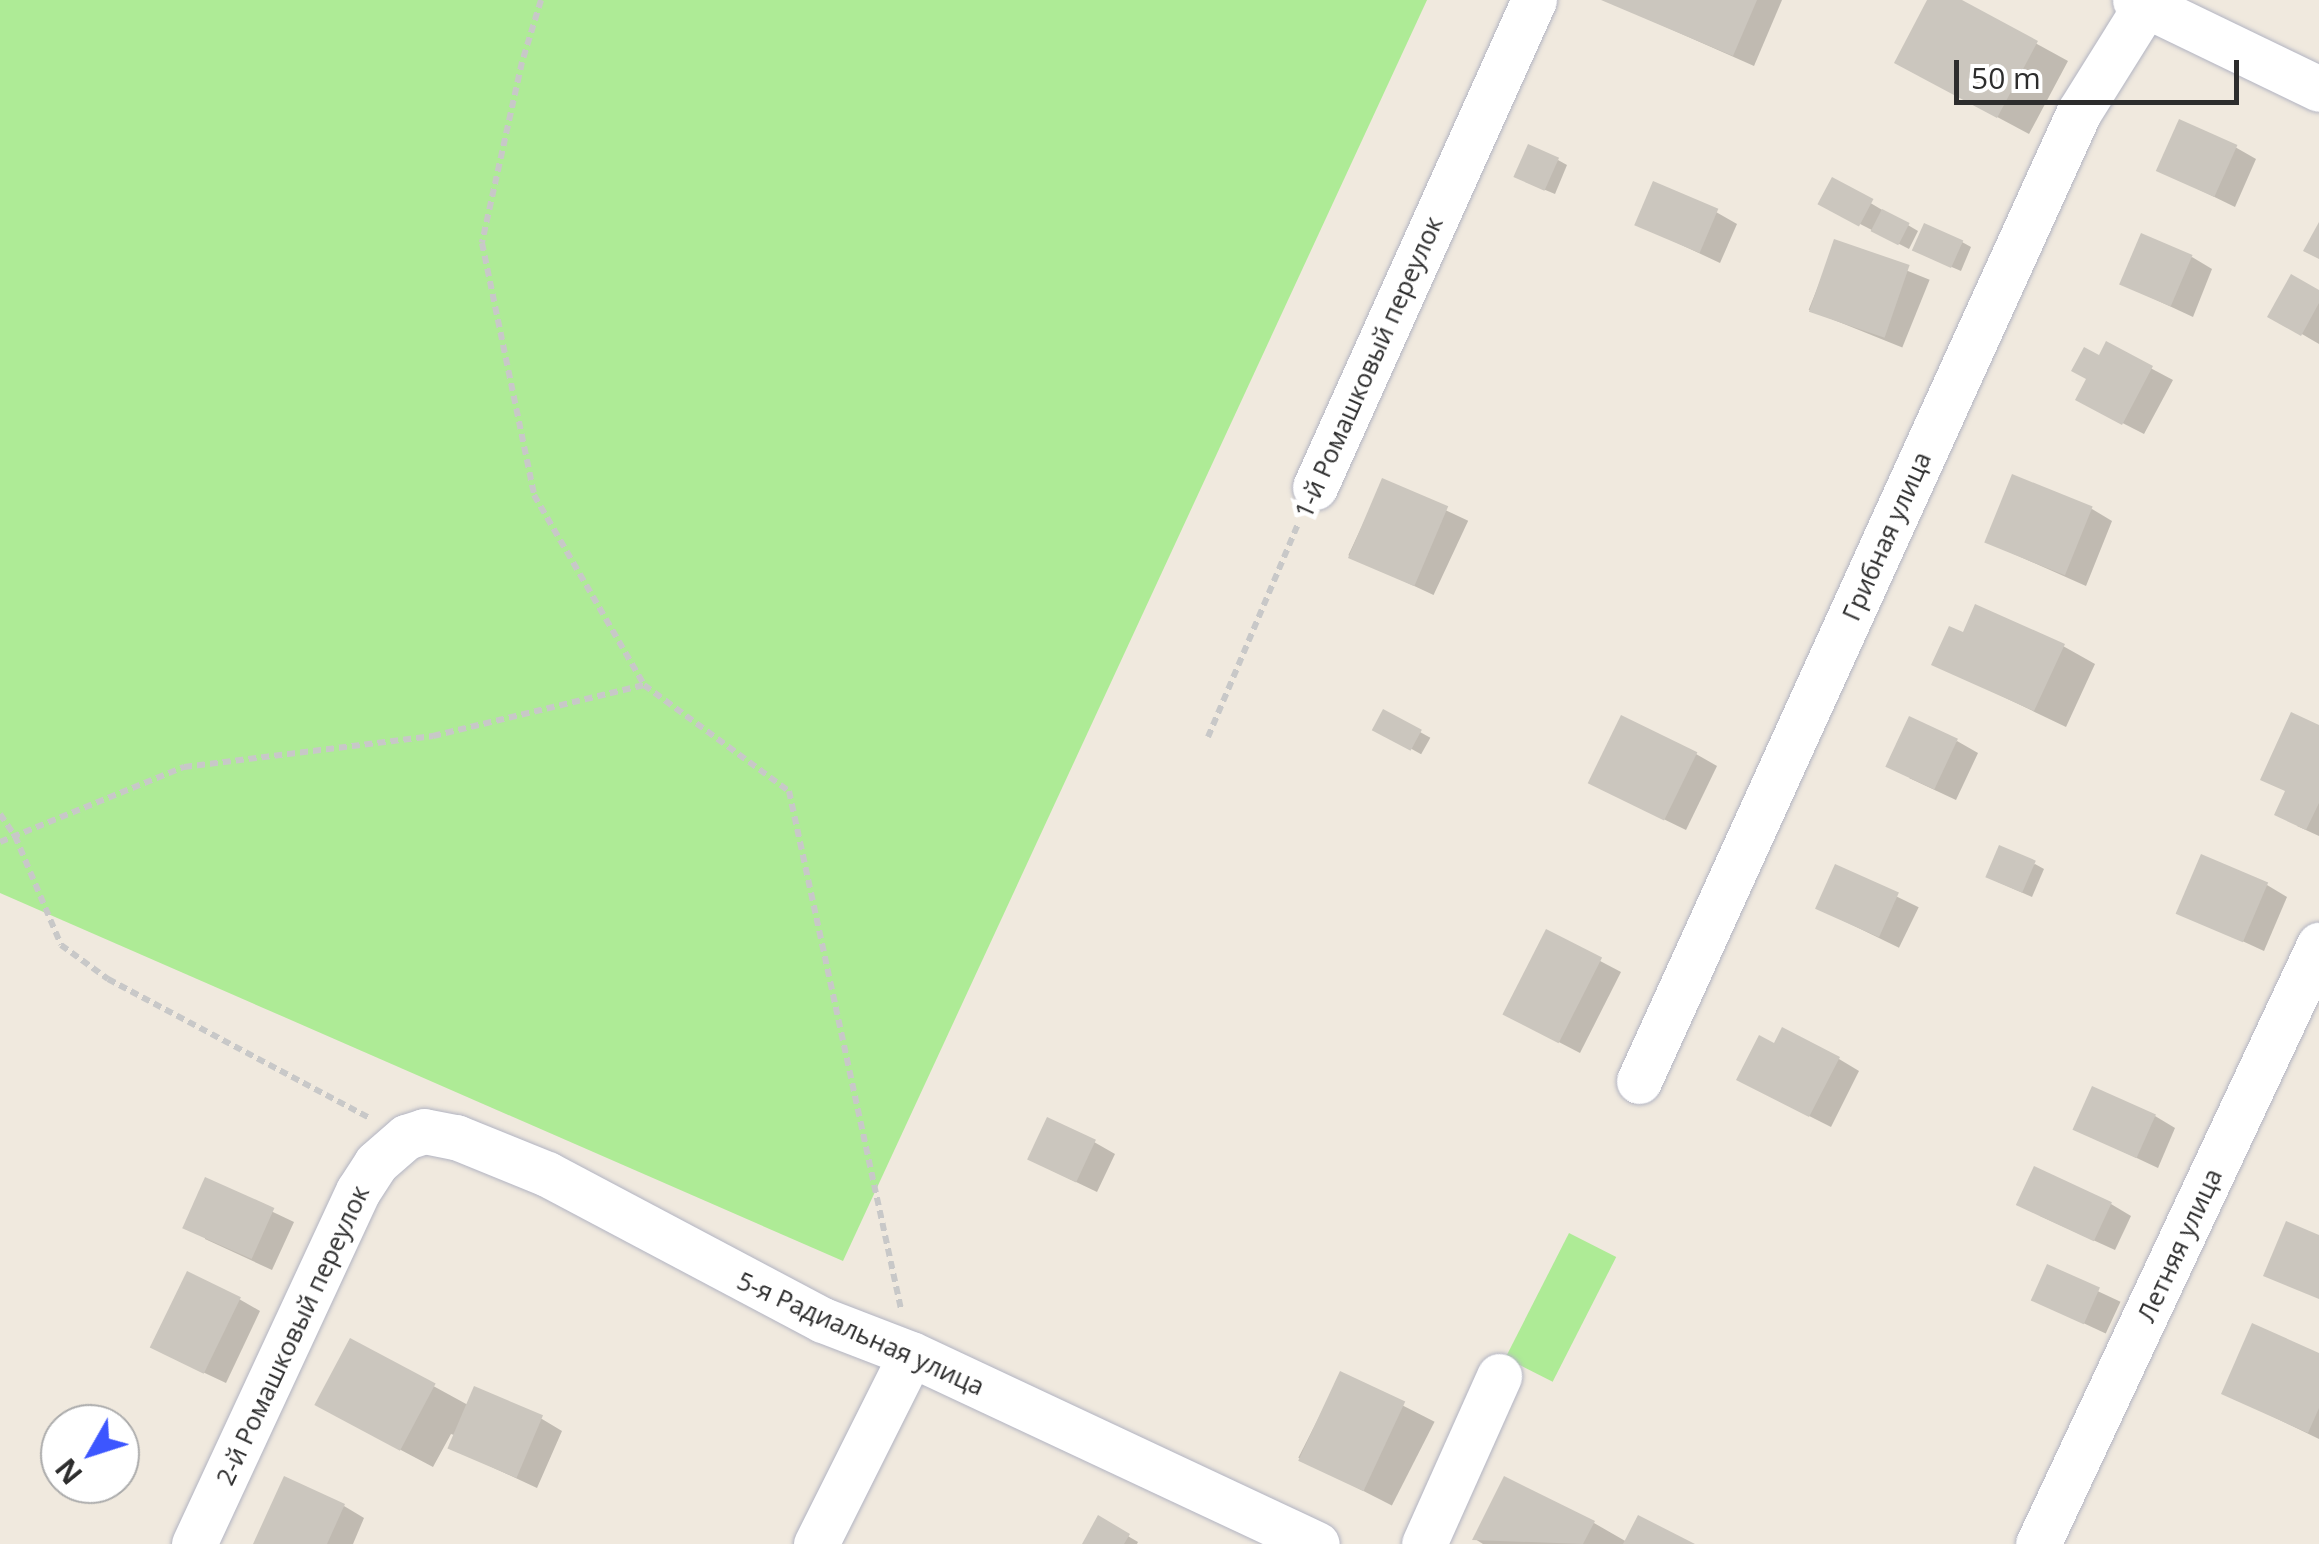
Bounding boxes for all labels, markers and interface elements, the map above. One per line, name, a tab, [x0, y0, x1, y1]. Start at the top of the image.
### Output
scale bar	[1959, 40, 2244, 102]
text: 50 m	[1971, 57, 2041, 98]
street label: 1-й Ромашковый переулок	[1288, 212, 1448, 522]
street label: Грибная улица	[1835, 447, 1937, 625]
street label: Летняя улица	[2130, 1164, 2228, 1326]
street label: 2-й Ромашковый переулок	[209, 1181, 375, 1489]
street label: 5-я Радиальная улица	[733, 1265, 989, 1401]
north arrow	[40, 1404, 140, 1504]
text: N	[46, 1451, 90, 1492]

